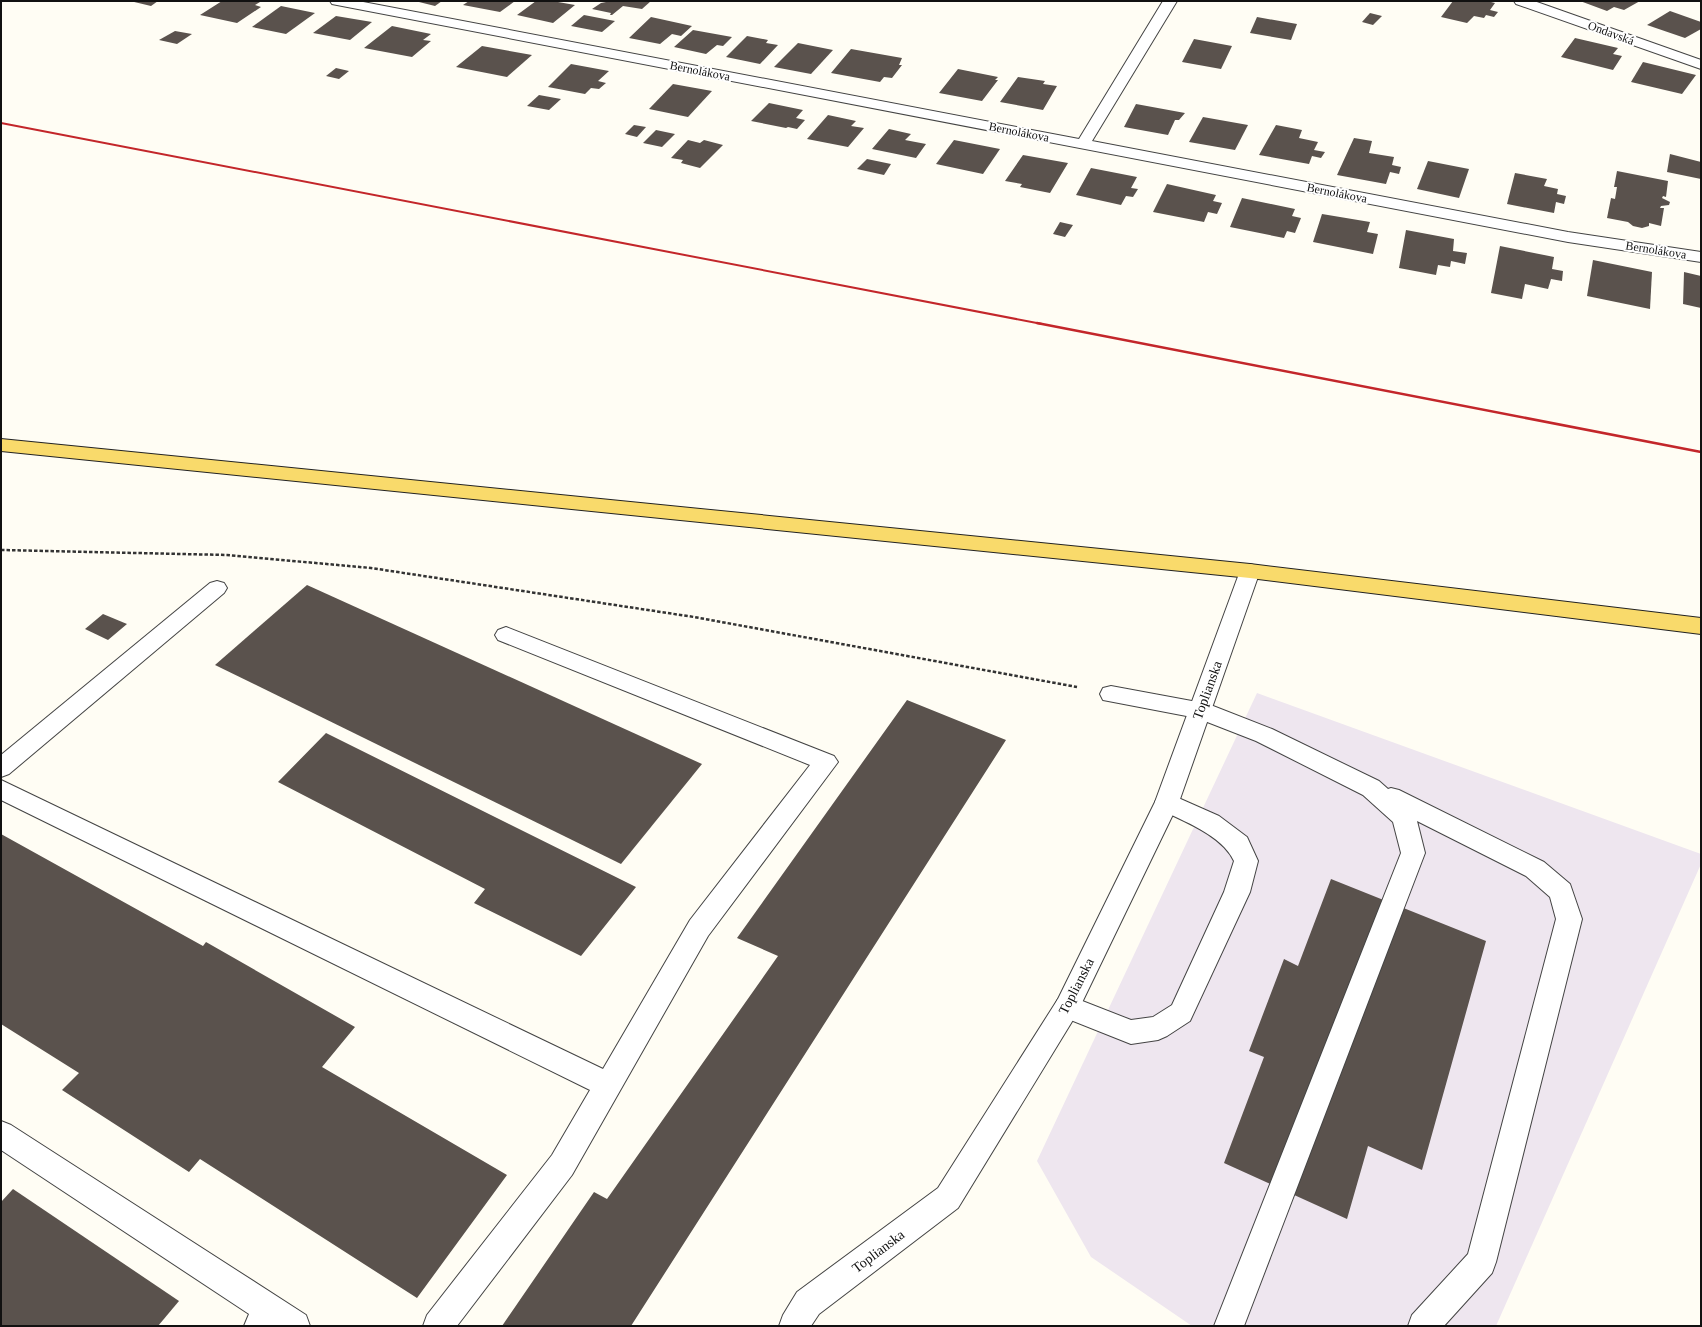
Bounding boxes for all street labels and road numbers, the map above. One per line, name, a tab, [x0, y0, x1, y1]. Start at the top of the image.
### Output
street label: Ondavská	[1586, 18, 1637, 48]
street label: Bernolákova	[669, 58, 732, 84]
street label: Bernolákova	[988, 119, 1051, 145]
street label: Bernolákova	[1306, 180, 1369, 206]
street label: Bernolákova	[1625, 238, 1688, 262]
street label: Toplianska	[1190, 658, 1225, 722]
street label: Toplianska	[1056, 955, 1097, 1017]
street label: Toplianska	[849, 1227, 908, 1276]

